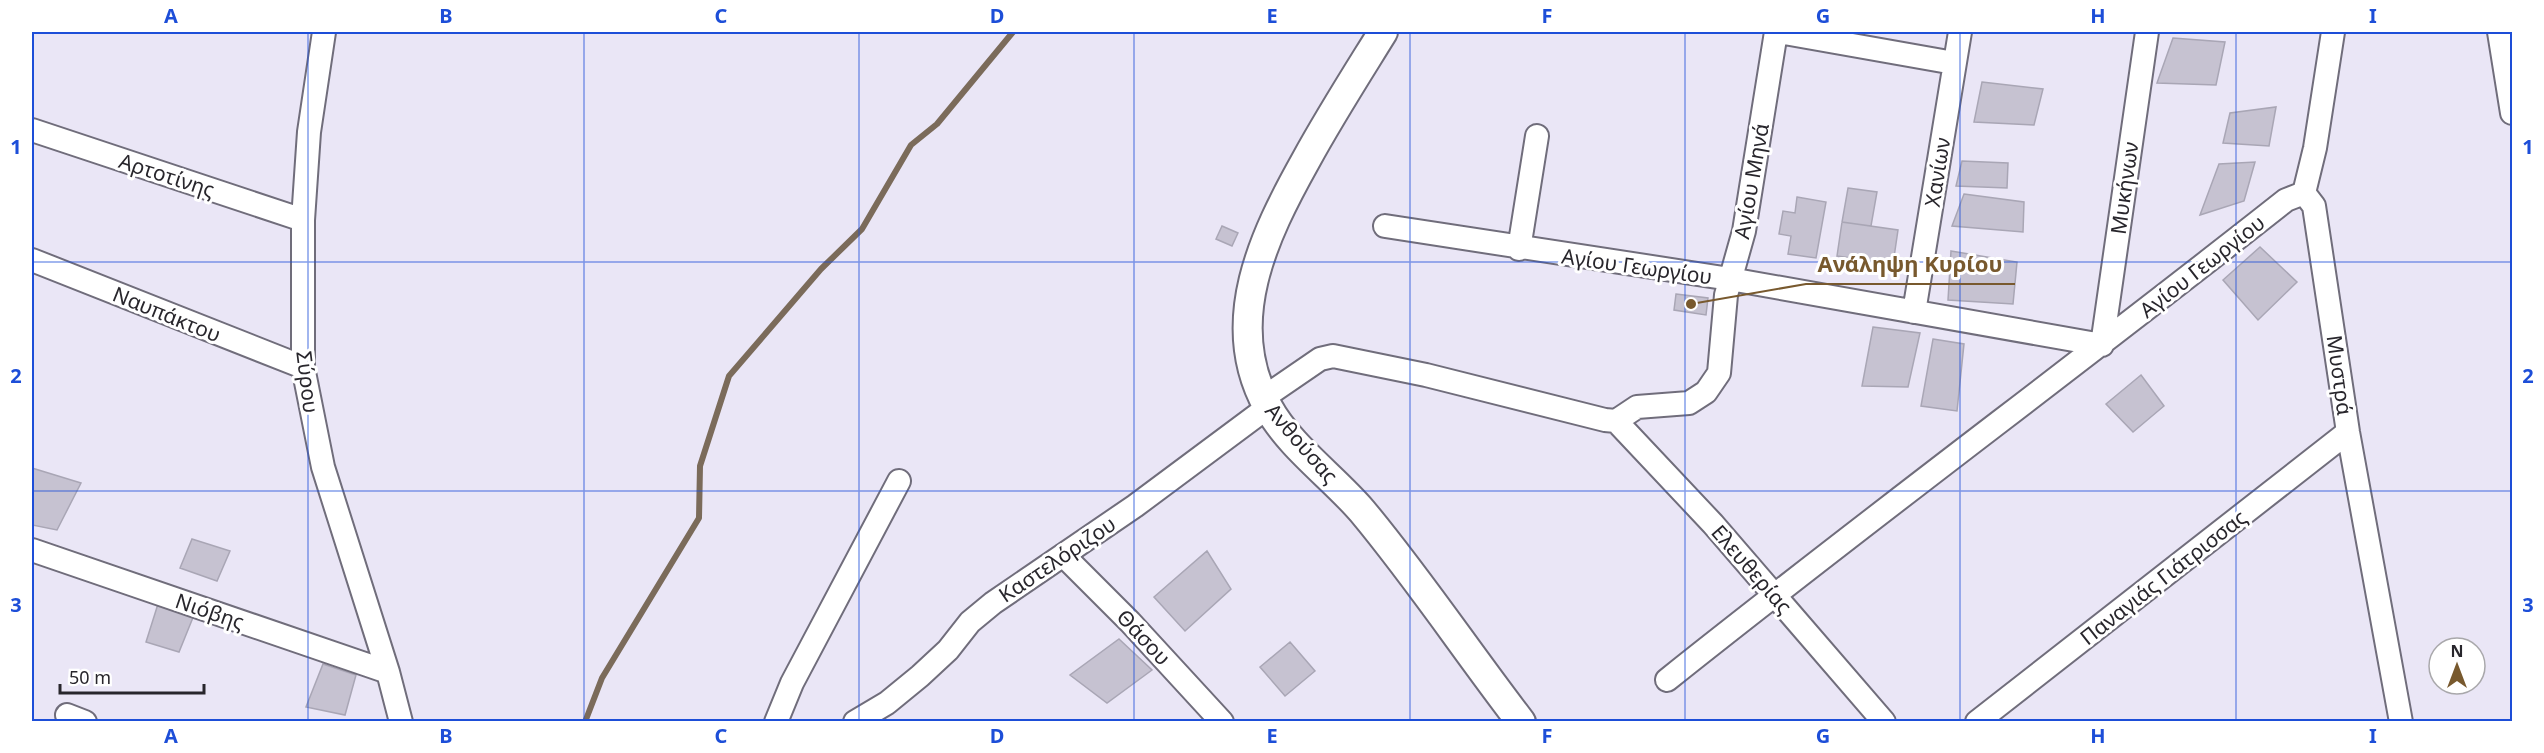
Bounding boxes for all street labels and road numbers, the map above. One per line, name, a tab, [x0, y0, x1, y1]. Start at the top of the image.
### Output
street label: Αγίου Μηνά	[1727, 121, 1775, 241]
street label: Χανίων	[1918, 135, 1956, 209]
street label: Μυκήνων	[2104, 140, 2144, 236]
street label: Αρτοτίνης	[116, 146, 218, 204]
street label: Αγίου Γεωργίου	[2134, 208, 2270, 324]
street label: Αγίου Γεωργίου	[1560, 242, 1714, 290]
street label: Ναυπάκτου	[109, 280, 225, 348]
street label: Μυστρά	[2321, 333, 2359, 417]
street label: Σύρου	[290, 349, 326, 415]
street label: Ανθούσας	[1259, 397, 1345, 489]
street label: Παναγιάς Γιάτρισσας	[2074, 503, 2252, 651]
street label: Καστελόριζου	[993, 510, 1121, 608]
street label: Ελευθερίας	[1706, 519, 1798, 619]
street label: Νιόβης	[172, 586, 248, 636]
street label: Θάσου	[1111, 603, 1177, 671]

